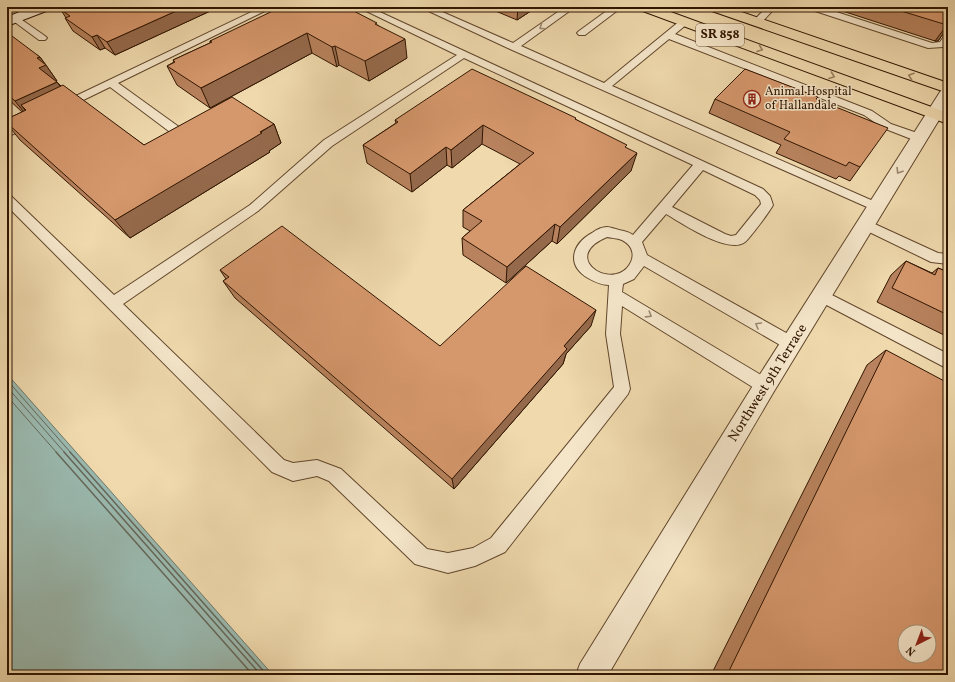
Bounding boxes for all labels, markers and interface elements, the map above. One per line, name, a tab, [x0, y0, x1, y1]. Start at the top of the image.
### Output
one-way arrow	[539, 22, 546, 29]
road number: SR 858	[696, 24, 744, 46]
one-way arrow	[756, 45, 763, 53]
one-way arrow	[828, 71, 835, 79]
one-way arrow	[908, 72, 915, 80]
place label: Animal Hospital of Hallandale	[765, 84, 852, 114]
building icon: Animal Hospital of Hallandale	[742, 89, 762, 109]
one-way arrow	[896, 167, 903, 174]
one-way arrow	[645, 311, 652, 318]
street label: Northwest 9th Terrace	[724, 320, 812, 446]
one-way arrow	[755, 322, 762, 329]
north arrow	[897, 624, 937, 664]
text: N	[903, 642, 919, 659]

